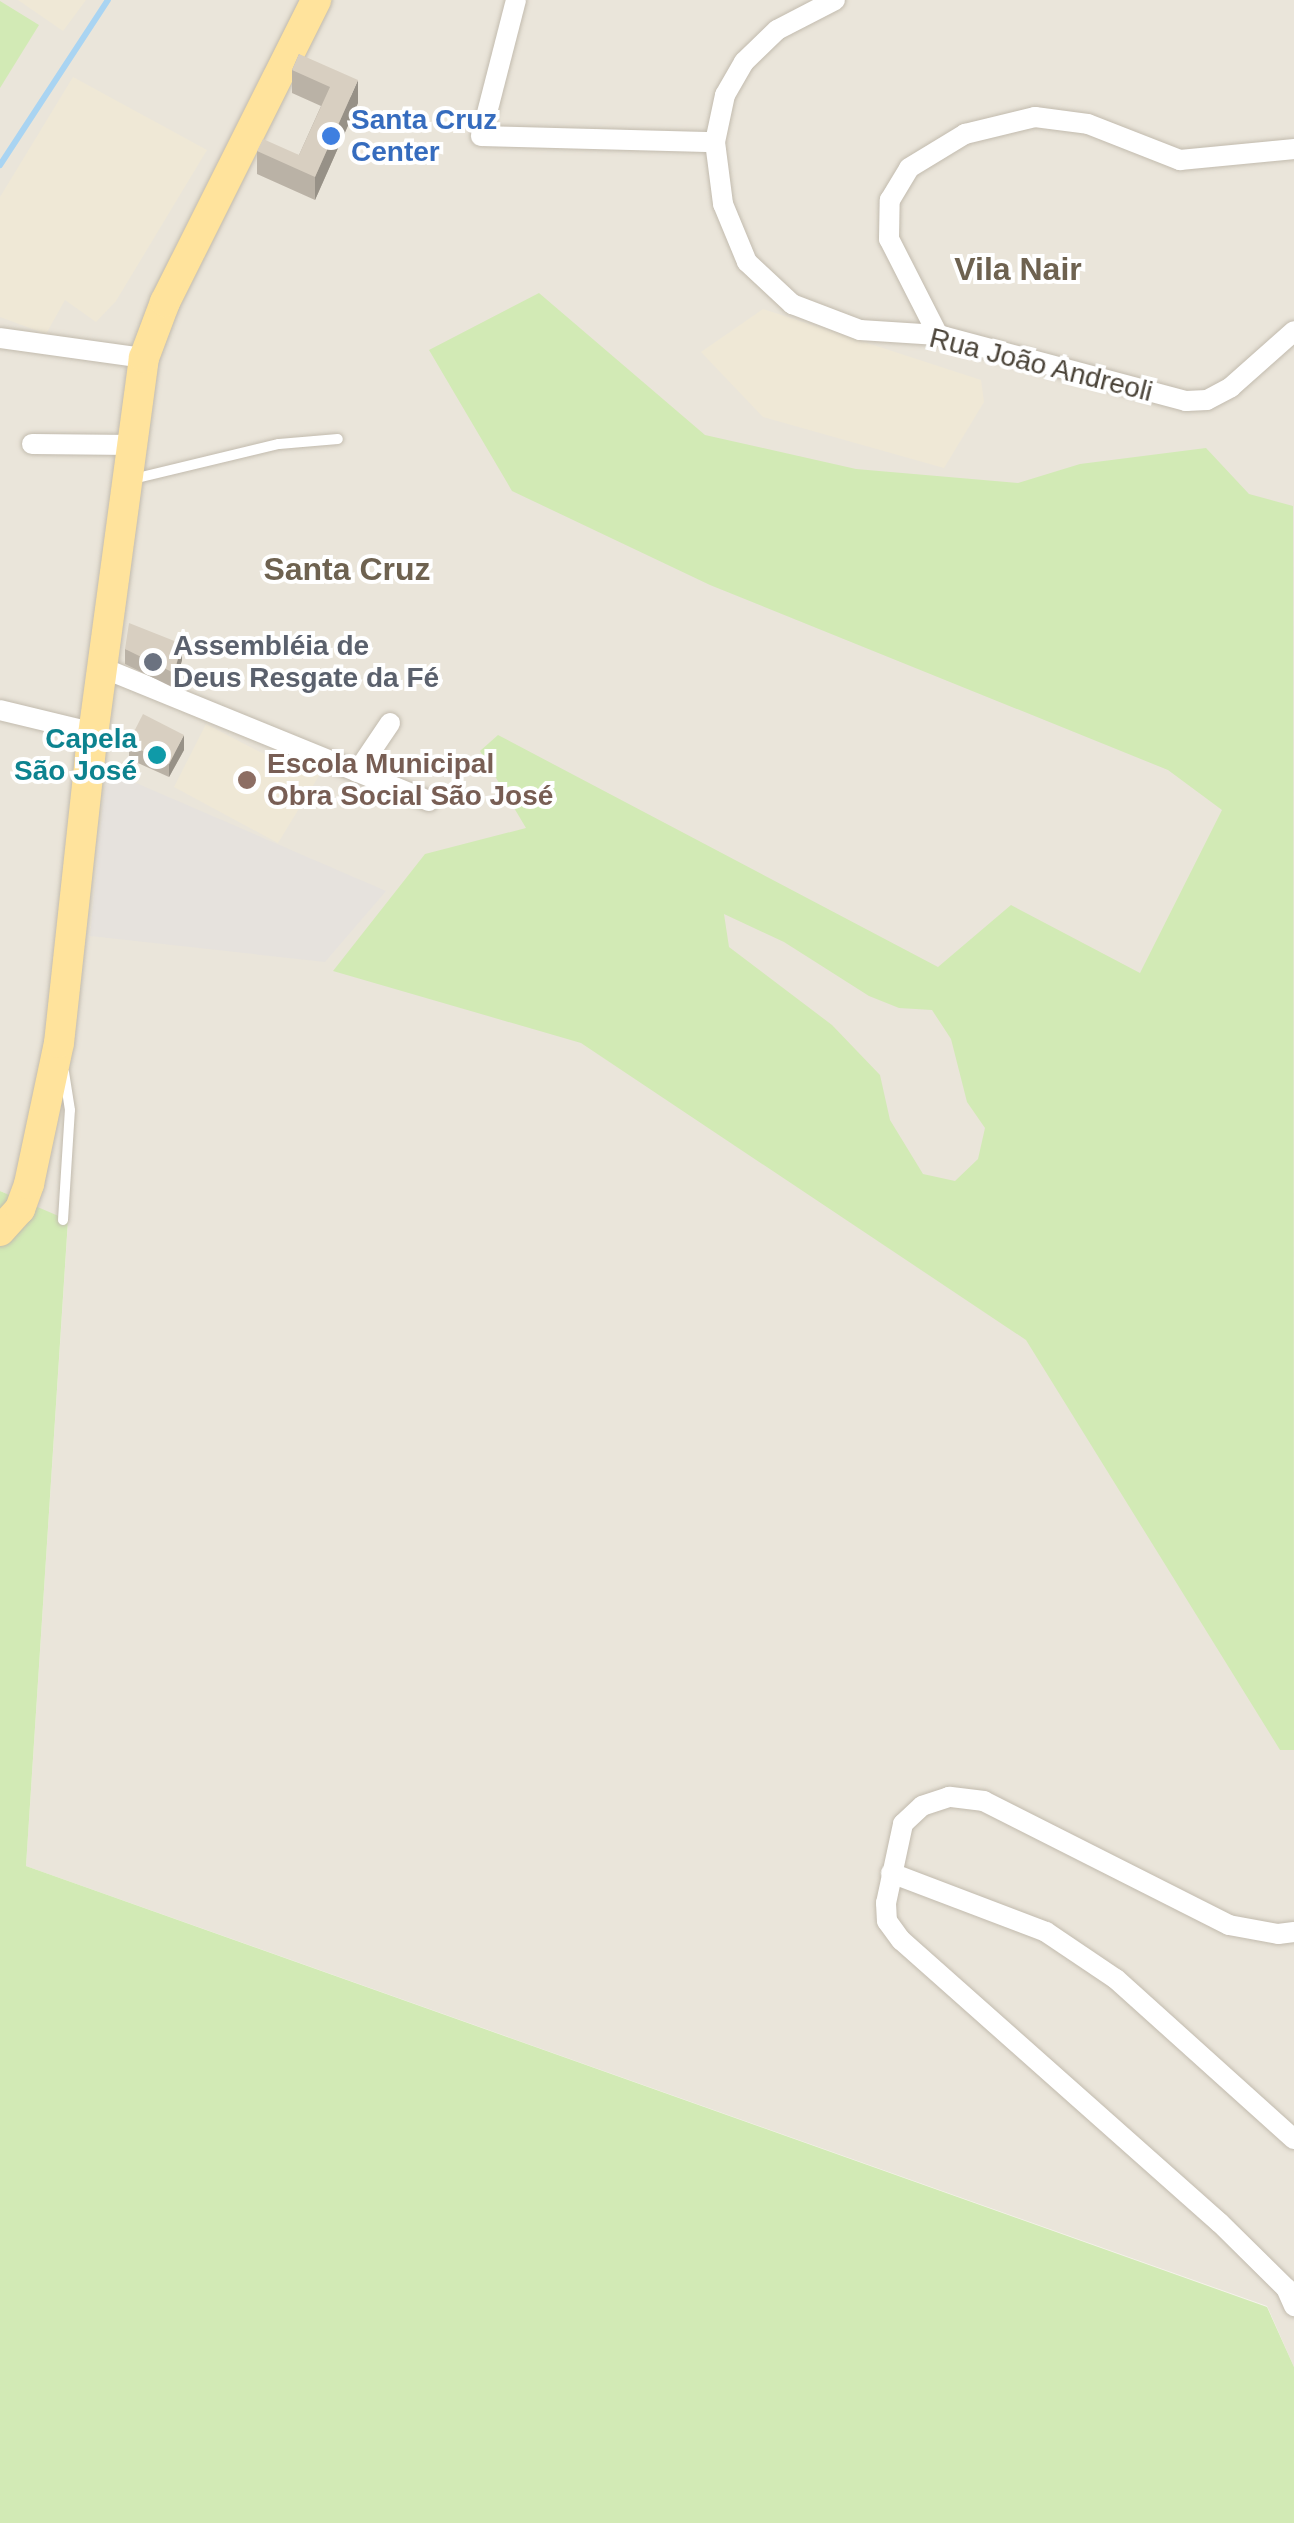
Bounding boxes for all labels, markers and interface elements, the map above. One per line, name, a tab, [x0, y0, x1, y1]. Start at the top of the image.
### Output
place label: Santa Cruz Center	[351, 103, 497, 169]
marker: Santa Cruz Center	[320, 125, 342, 147]
district label: Vila Nair	[954, 250, 1082, 288]
street label: Rua João Andreoli	[925, 321, 1157, 409]
district label: Santa Cruz	[263, 550, 431, 588]
place label: Assembléia de Deus Resgate da Fé	[173, 629, 439, 695]
marker: Assembléia de Deus Resgate da Fé	[142, 651, 164, 673]
place label: Capela São José	[14, 722, 137, 788]
marker: Capela São José	[146, 744, 168, 766]
place label: Escola Municipal Obra Social São José	[267, 747, 553, 813]
marker: Escola Municipal Obra Social São José	[236, 769, 258, 791]

